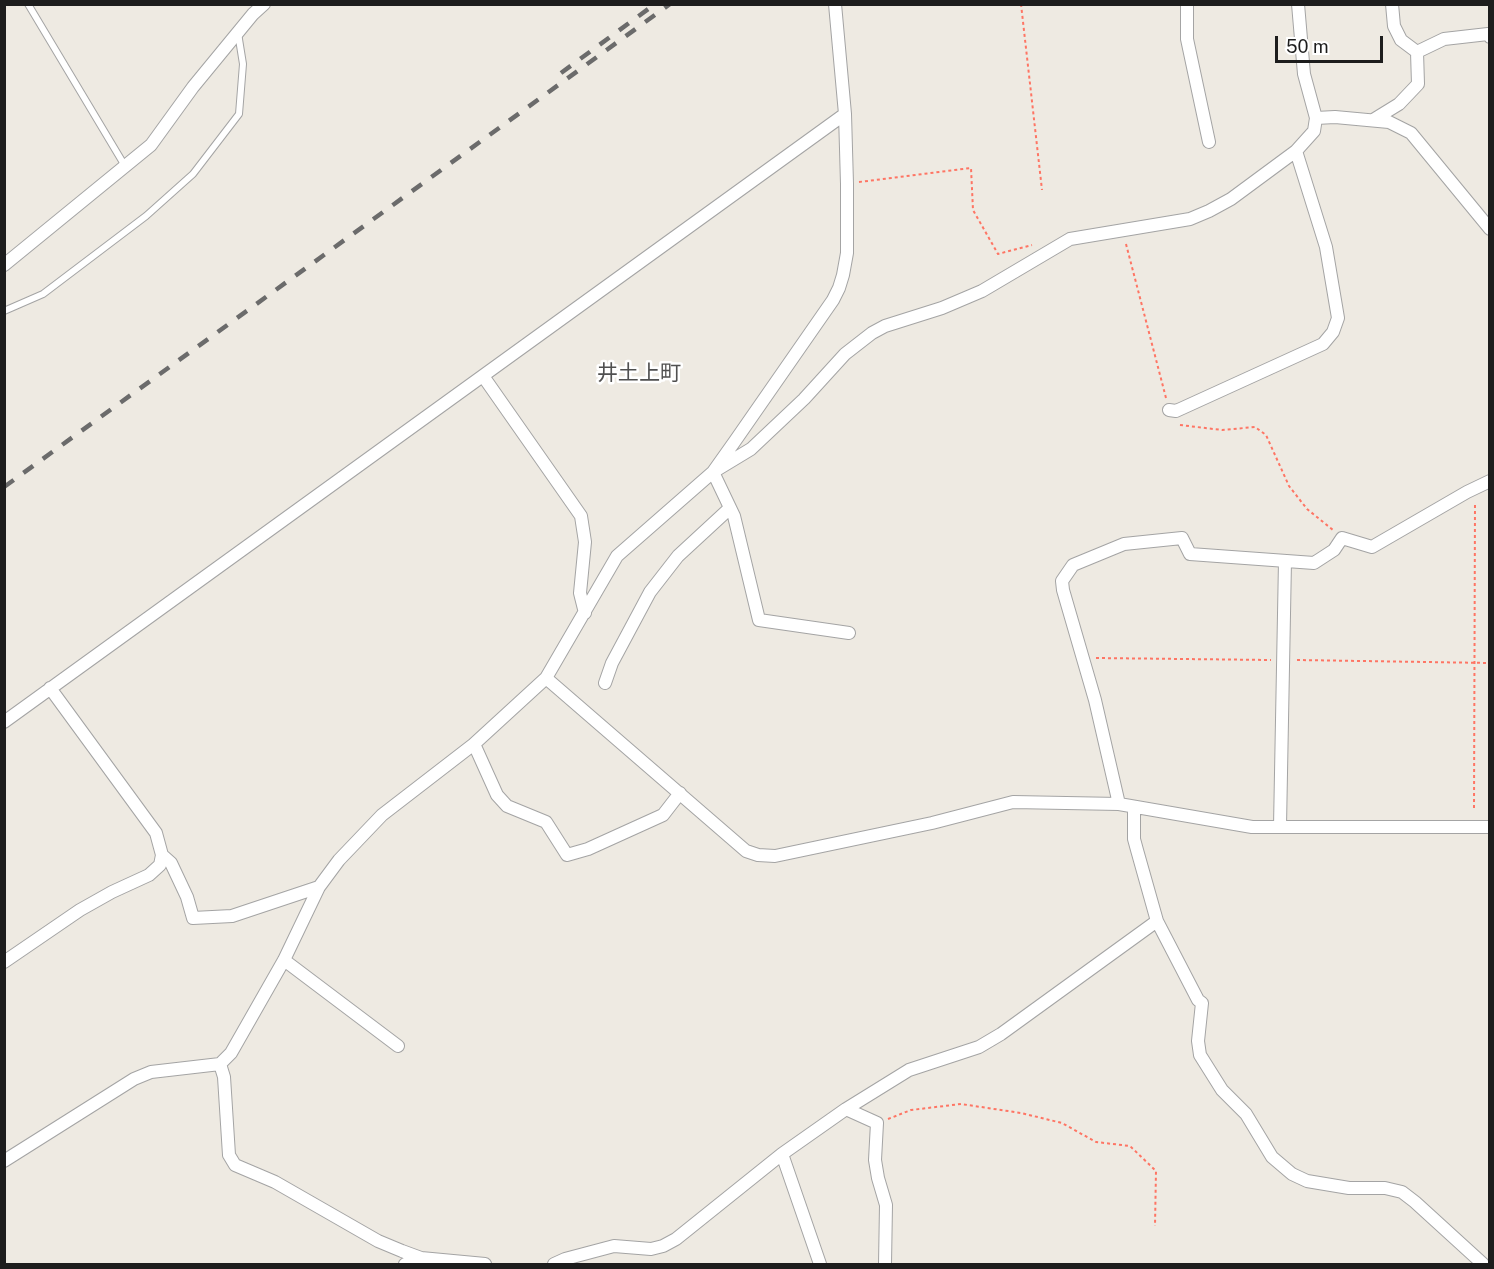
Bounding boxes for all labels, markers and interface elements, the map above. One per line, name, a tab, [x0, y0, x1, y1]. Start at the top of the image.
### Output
scale bar	[1278, 24, 1386, 62]
text: 50 m	[1286, 36, 1329, 57]
district label: 井土上町	[597, 361, 681, 387]

